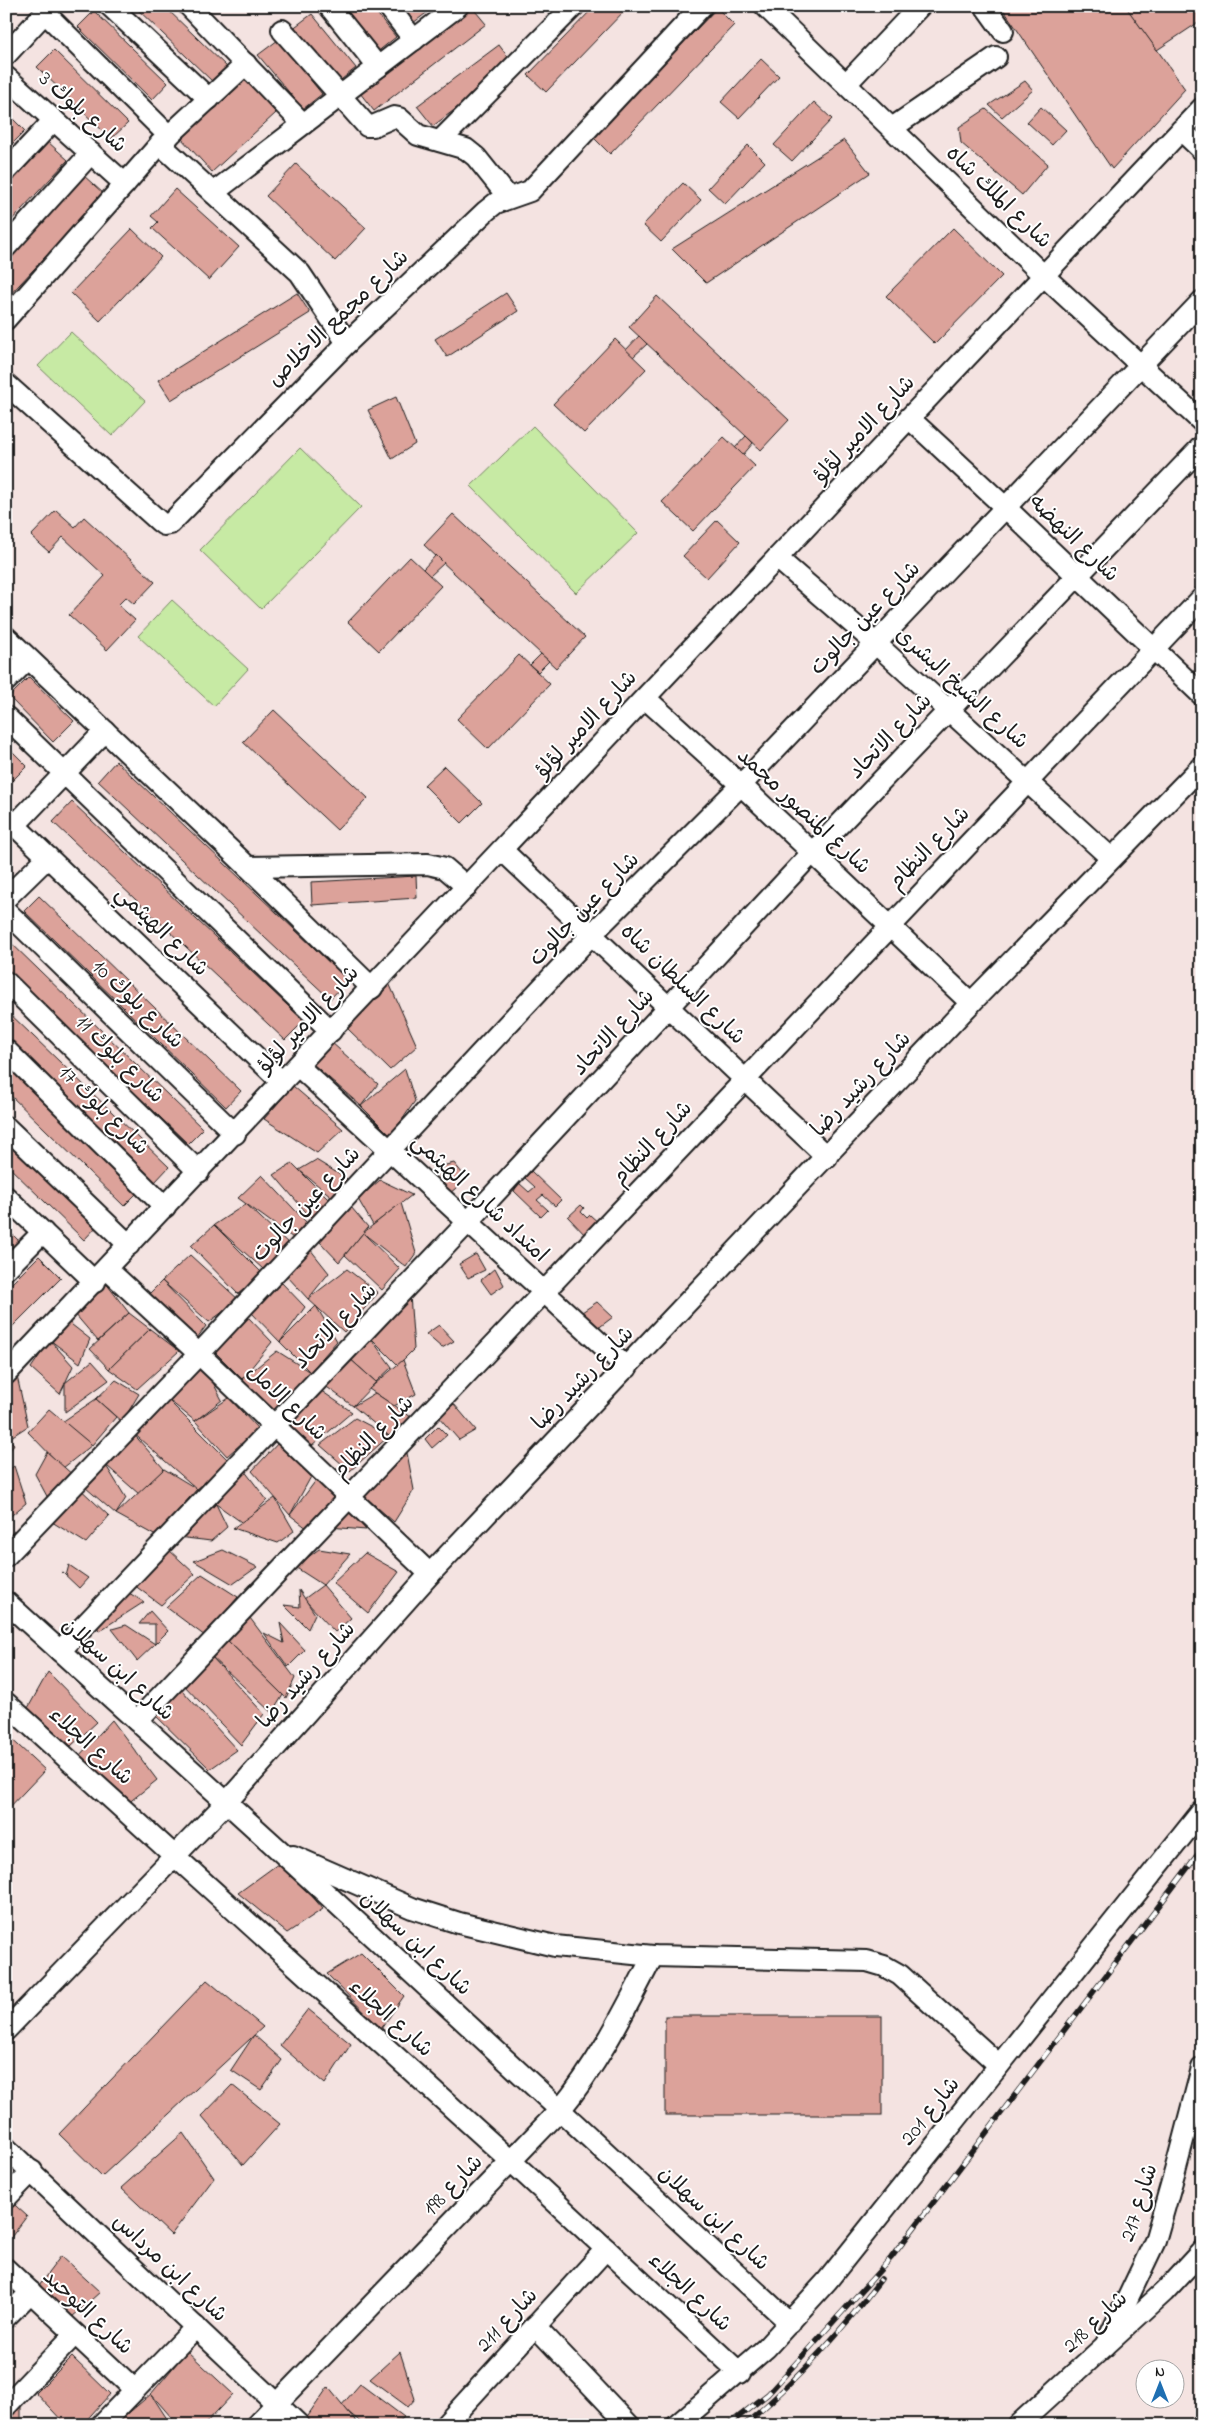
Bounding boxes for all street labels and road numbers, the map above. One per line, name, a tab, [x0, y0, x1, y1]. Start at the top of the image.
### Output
street label: شارع بلوك 3	[30, 64, 134, 162]
street label: شارع الملك شاه	[938, 139, 1058, 257]
street label: شارع مجمع الاخلاص	[261, 243, 417, 395]
street label: شارع الامير لؤلؤ	[805, 369, 924, 493]
street label: شارع النهضه	[1020, 488, 1126, 590]
street label: شارع عين جالوت	[803, 555, 929, 683]
street label: شارع الشيخ البشرى	[887, 620, 1035, 758]
street label: شارع الامير لؤلؤ	[527, 664, 646, 788]
street label: شارع الاتحاد	[842, 687, 940, 787]
street label: شارع المنصور محمد	[729, 741, 877, 883]
street label: شارع النظام	[882, 800, 978, 898]
street label: شارع عين جالوت	[522, 846, 648, 974]
street label: شارع الهيثمي	[106, 879, 215, 986]
street label: شارع السلطان شاه	[612, 917, 752, 1053]
street label: شارع بلوك 10	[84, 953, 190, 1057]
street label: شارع الامير لؤلؤ	[249, 959, 368, 1083]
street label: شارع الاتحاد	[565, 982, 663, 1084]
street label: شارع بلوك 11	[67, 1008, 171, 1112]
street label: شارع رشيد رضا	[804, 1025, 920, 1145]
street label: شارع بلوك 17	[50, 1058, 156, 1164]
street label: شارع النظام	[605, 1094, 701, 1194]
street label: امتداد شارع الهيثمي	[403, 1127, 555, 1272]
street label: شارع عين جالوت	[245, 1140, 369, 1270]
street label: شارع الاتحاد	[287, 1277, 385, 1377]
street label: شارع رشيد رضا	[526, 1319, 642, 1439]
street label: شارع الامل	[239, 1357, 333, 1449]
street label: شارع النظام	[326, 1389, 422, 1487]
street label: شارع ابن سهلان	[53, 1610, 181, 1730]
street label: شارع رشيد رضا	[250, 1615, 364, 1737]
street label: شارع الجلاء	[40, 1700, 140, 1794]
street label: شارع ابن سهلان	[352, 1884, 478, 2004]
street label: شارع الجلاء	[340, 1972, 440, 2066]
street label: شارع 201	[893, 2071, 969, 2153]
street label: شارع 198	[416, 2148, 492, 2224]
street label: شارع ابن سهلان	[650, 2159, 776, 2279]
street label: شارع 217	[1112, 2160, 1168, 2246]
street label: شارع ابن مرداس	[104, 2207, 234, 2331]
street label: شارع الجلاء	[640, 2246, 738, 2340]
street label: شارع التوحيد	[34, 2263, 140, 2363]
street label: شارع 211	[470, 2282, 546, 2360]
street label: شارع 218	[1056, 2284, 1136, 2362]

